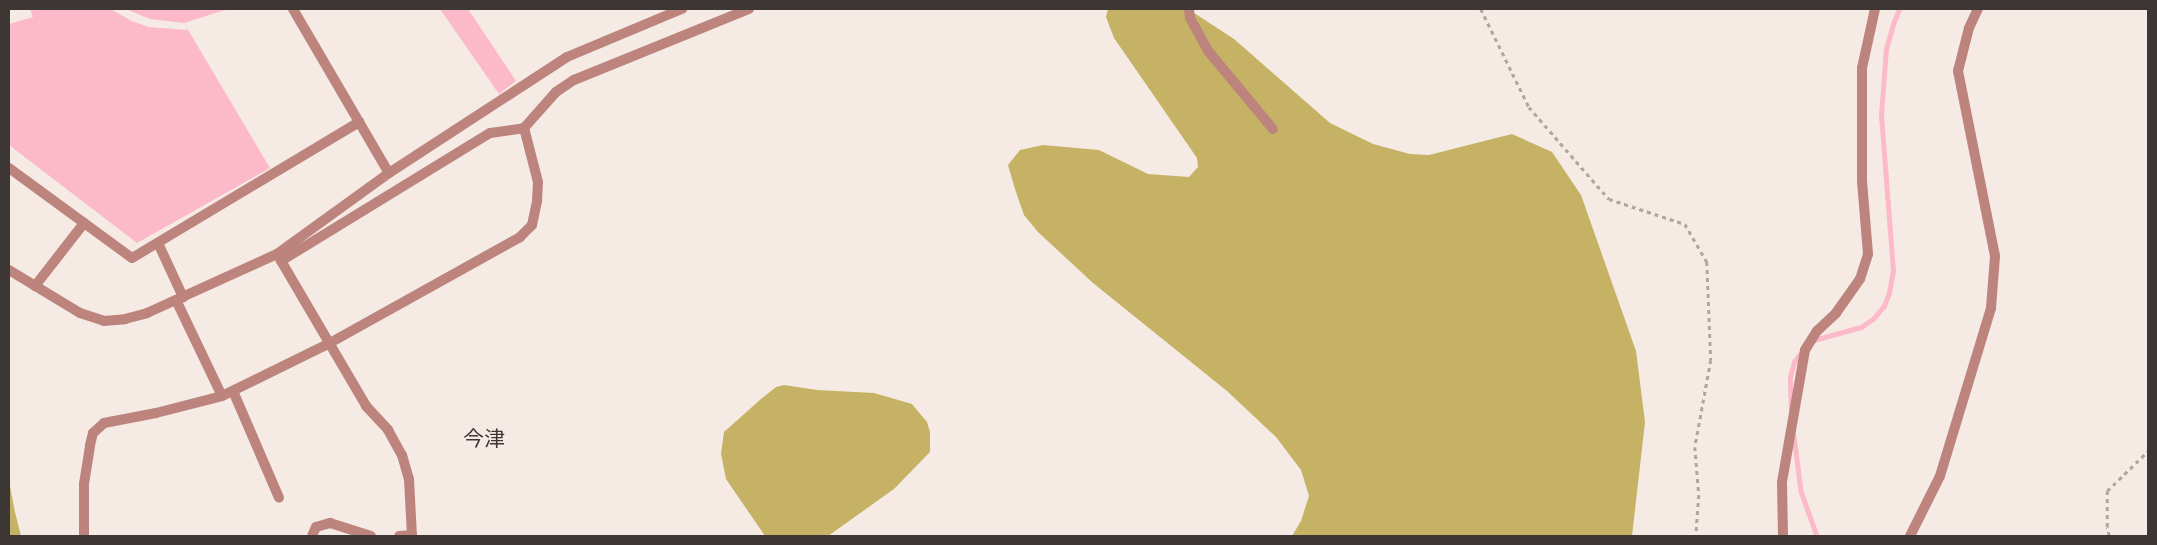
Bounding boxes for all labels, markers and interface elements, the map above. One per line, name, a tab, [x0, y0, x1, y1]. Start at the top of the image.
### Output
district label: 今津	[463, 425, 505, 451]

